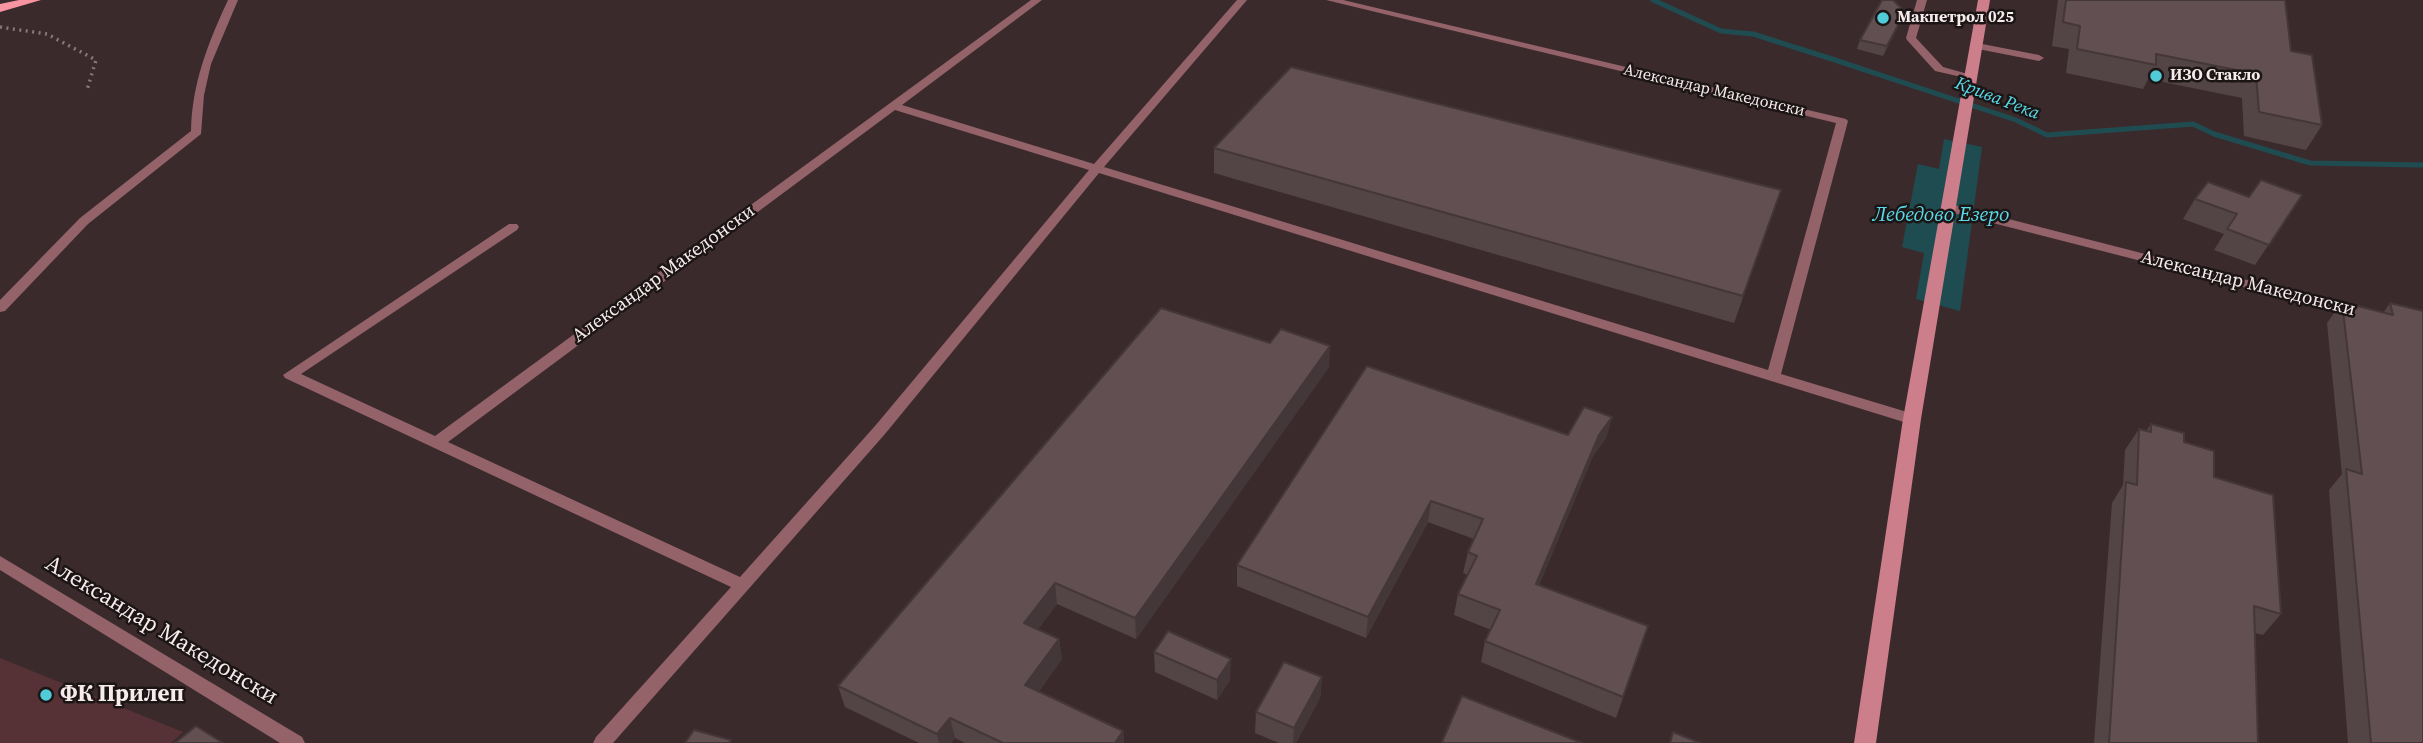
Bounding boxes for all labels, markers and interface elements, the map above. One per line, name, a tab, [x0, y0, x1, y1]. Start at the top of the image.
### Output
place label: Макпетрол 025	[1897, 8, 2014, 28]
marker: Макпетрол 025	[1875, 10, 1891, 26]
street label: Александар Македонски	[1621, 61, 1807, 121]
place label: ИЗО Стакло	[2170, 66, 2260, 86]
marker: ИЗО Стакло	[2148, 68, 2164, 84]
water label: Крива Река	[1952, 73, 2042, 125]
street label: Александар Македонски	[568, 200, 760, 348]
water label: Лебедово Езеро	[1873, 203, 2009, 229]
street label: Александар Македонски	[2138, 246, 2358, 322]
street label: Александар Македонски	[40, 550, 282, 712]
place label: ФК Прилеп	[60, 681, 184, 709]
marker: ФК Прилеп	[38, 687, 54, 703]

